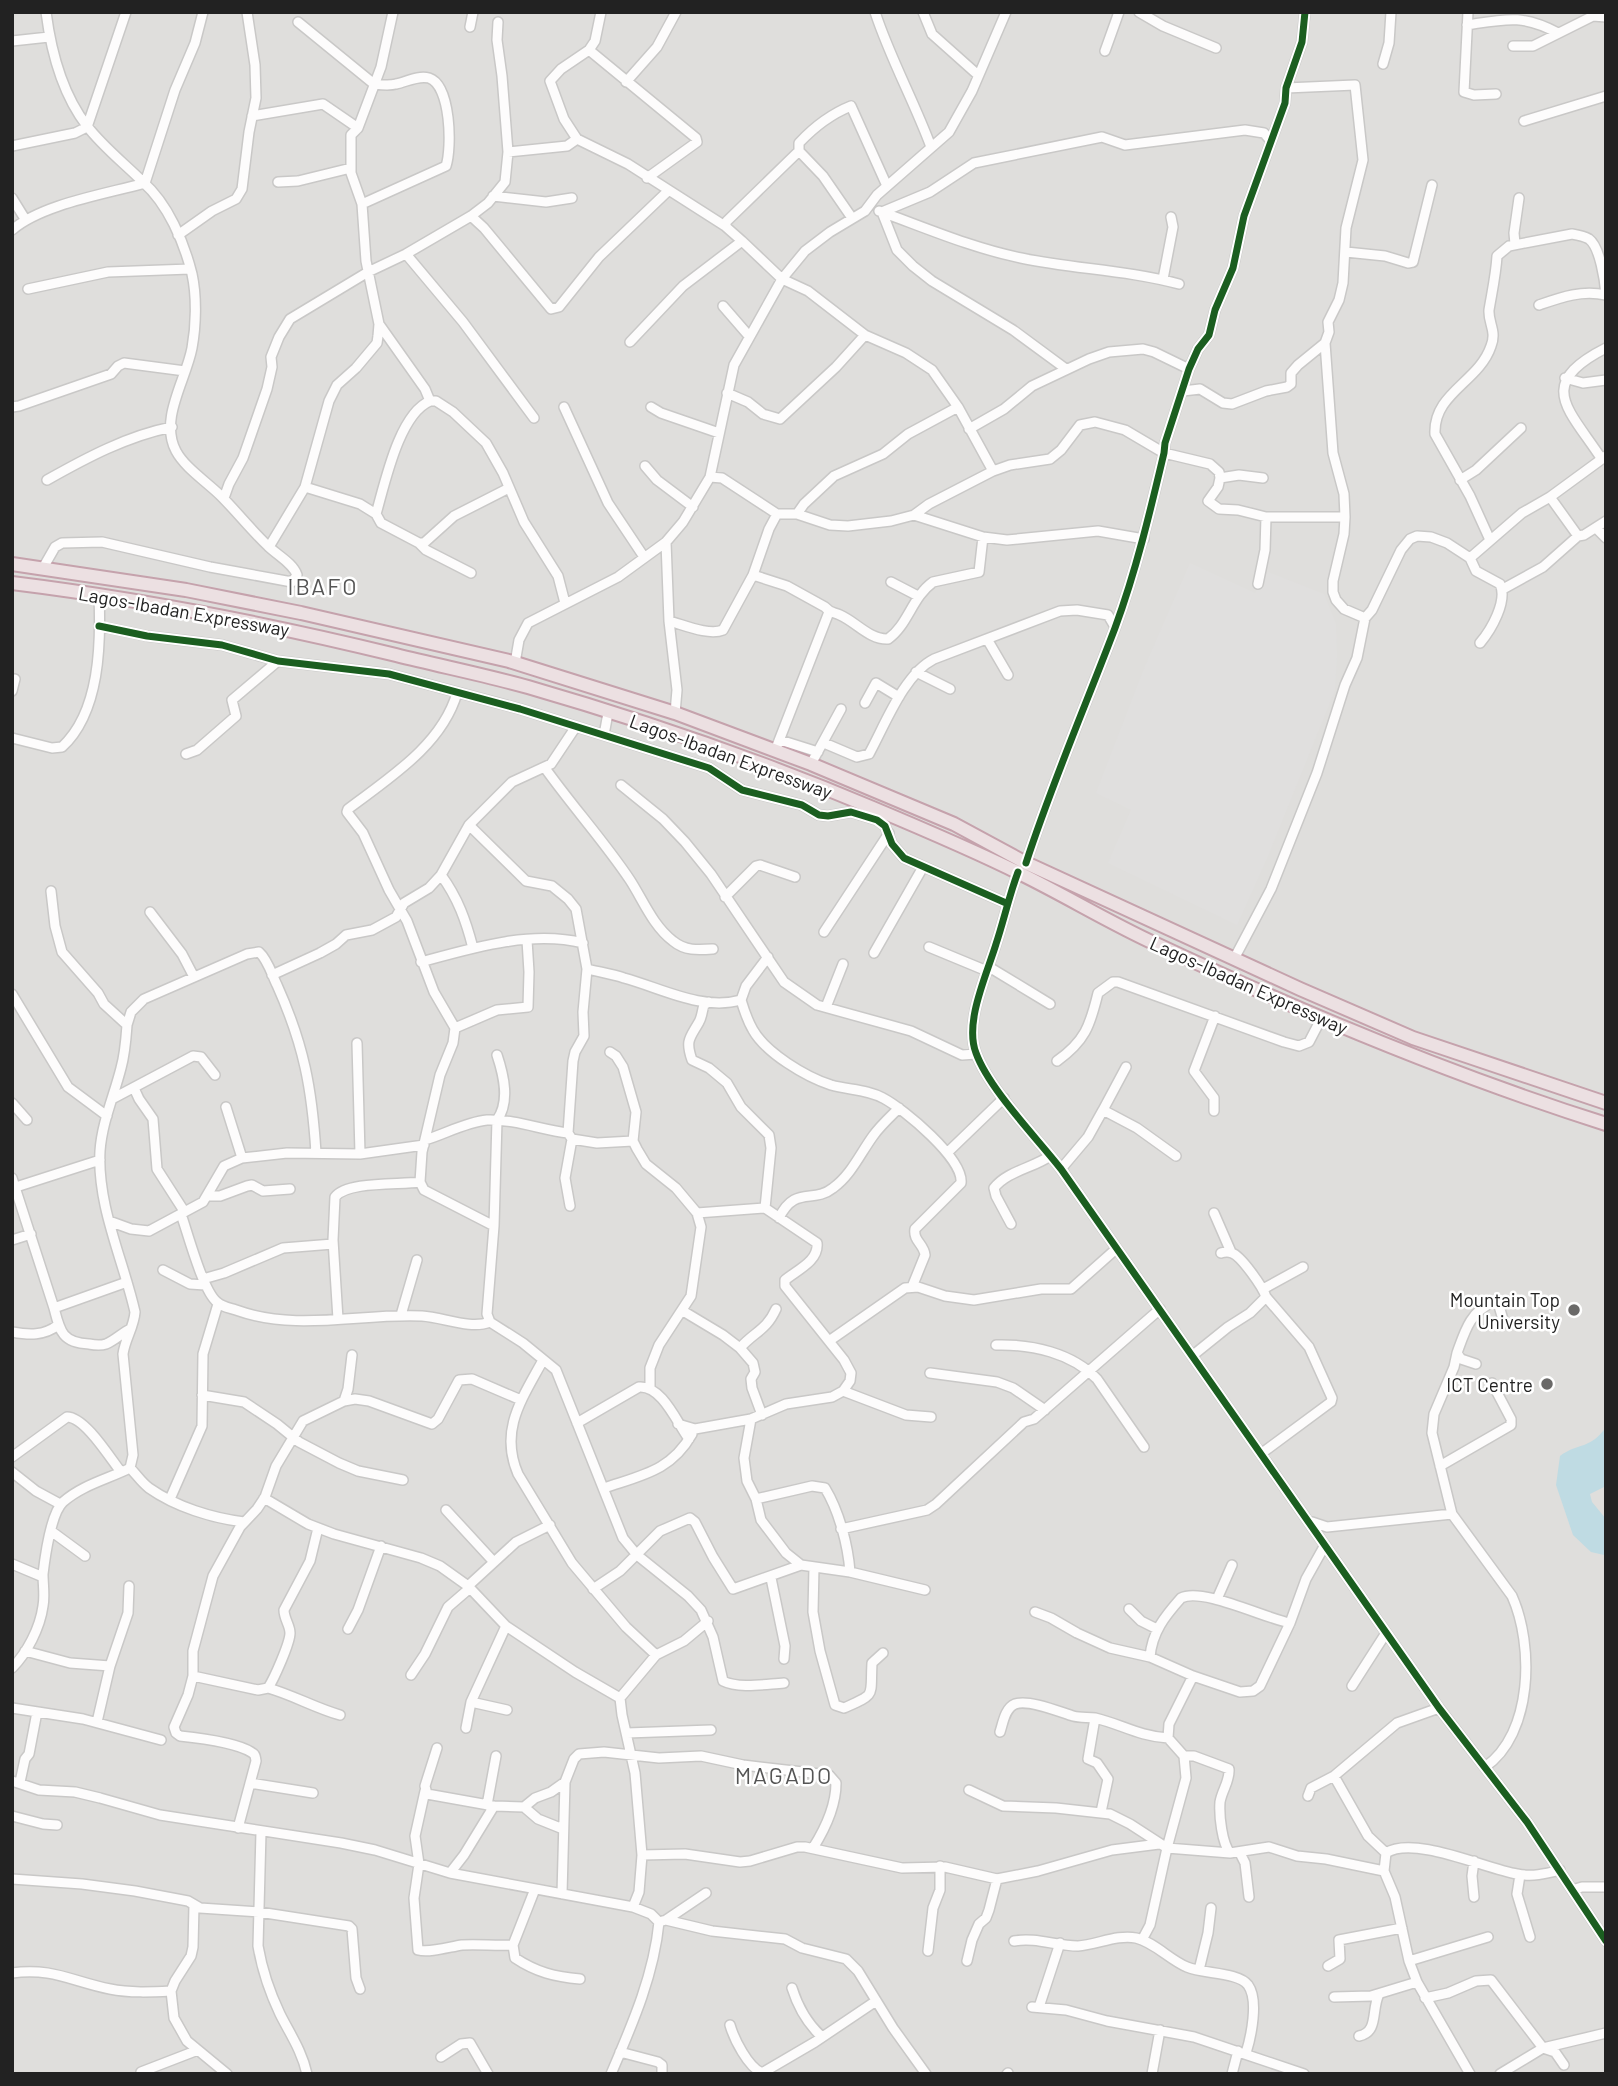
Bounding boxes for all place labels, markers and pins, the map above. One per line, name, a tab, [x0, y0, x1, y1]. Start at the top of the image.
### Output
place label: Mountain Top University	[1450, 1288, 1560, 1333]
marker: Mountain Top University	[1566, 1302, 1582, 1318]
place label: ICT Centre	[1446, 1373, 1533, 1396]
marker: ICT Centre	[1539, 1376, 1555, 1392]

